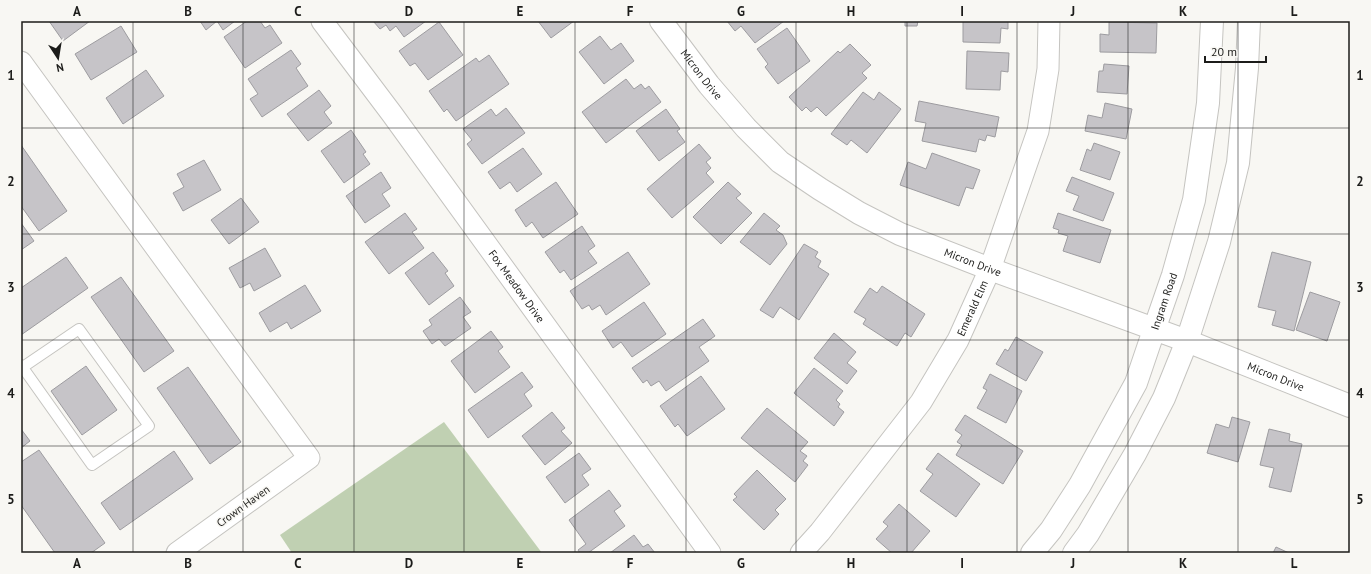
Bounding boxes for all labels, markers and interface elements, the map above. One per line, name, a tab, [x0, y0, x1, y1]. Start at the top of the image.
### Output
text: A	[73, 3, 81, 20]
text: B	[184, 3, 192, 20]
text: C	[294, 3, 302, 20]
text: D	[405, 3, 413, 20]
text: E	[517, 3, 524, 20]
text: F	[627, 3, 634, 20]
text: G	[737, 3, 745, 20]
text: H	[847, 3, 855, 20]
text: I	[960, 3, 964, 20]
text: J	[1070, 3, 1075, 20]
text: K	[1179, 3, 1187, 20]
text: L	[1291, 3, 1298, 20]
north arrow	[38, 38, 78, 78]
scale bar	[1205, 38, 1266, 64]
text: 20 m	[1211, 44, 1237, 59]
street label: Micron Drive	[678, 46, 726, 103]
text: N	[55, 60, 65, 75]
text: 1	[7, 67, 15, 84]
text: 1	[1356, 67, 1364, 84]
text: 2	[7, 173, 15, 190]
text: 2	[1356, 173, 1364, 190]
street label: Micron Drive	[942, 245, 1004, 280]
street label: Fox Meadow Drive	[486, 247, 548, 326]
street label: Ingram Road	[1148, 271, 1180, 332]
street label: Emerald Elm	[954, 278, 991, 338]
text: 3	[7, 279, 15, 296]
text: 3	[1356, 279, 1364, 296]
street label: Micron Drive	[1246, 359, 1307, 394]
text: 4	[7, 385, 15, 402]
text: 4	[1356, 385, 1364, 402]
street label: Crown Haven	[214, 482, 272, 530]
text: 5	[7, 491, 15, 508]
text: 5	[1356, 491, 1364, 508]
text: A	[73, 555, 81, 572]
text: B	[184, 555, 192, 572]
text: C	[294, 555, 302, 572]
text: D	[405, 555, 413, 572]
text: E	[517, 555, 524, 572]
text: F	[627, 555, 634, 572]
text: G	[737, 555, 745, 572]
text: H	[847, 555, 855, 572]
text: I	[960, 555, 964, 572]
text: J	[1070, 555, 1075, 572]
text: K	[1179, 555, 1187, 572]
text: L	[1291, 555, 1298, 572]

